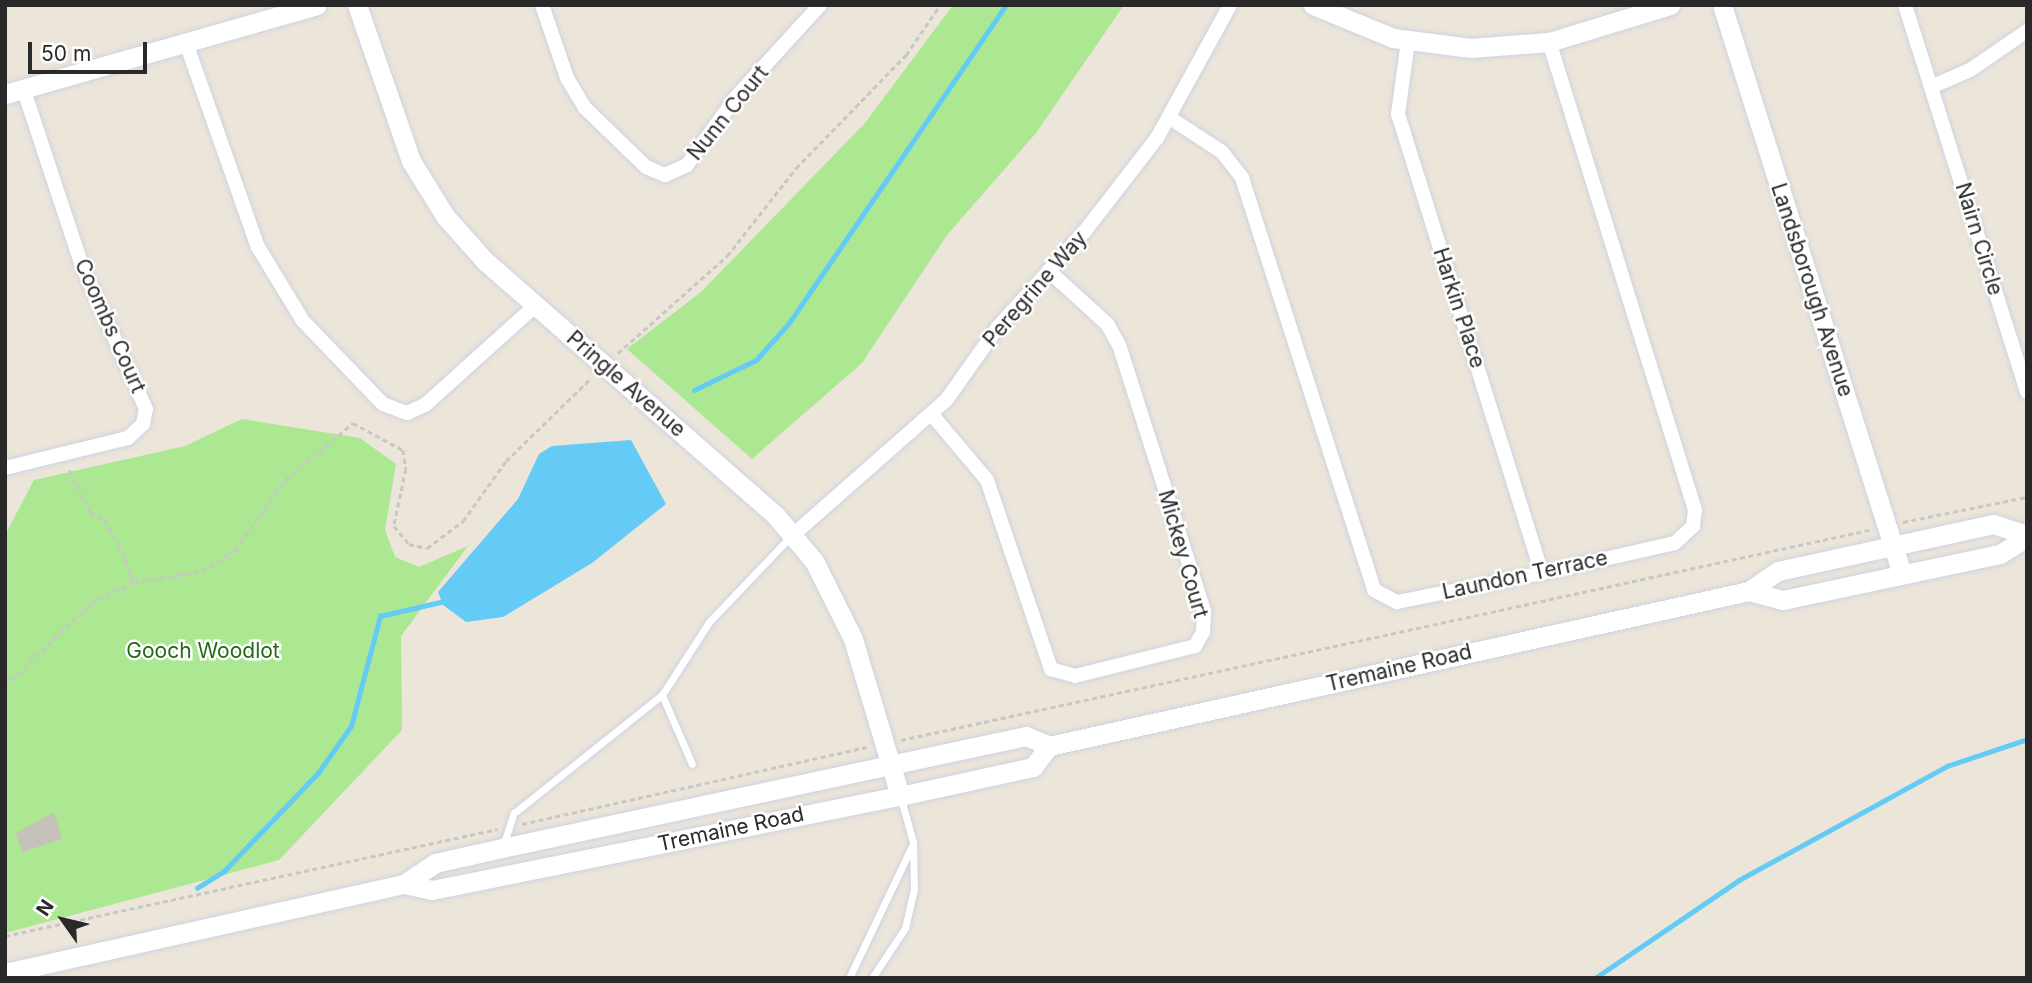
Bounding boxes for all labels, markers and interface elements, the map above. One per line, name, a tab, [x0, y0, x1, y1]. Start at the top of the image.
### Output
scale bar	[32, 28, 150, 72]
text: 50 m	[41, 41, 91, 66]
street label: Nunn Court	[682, 61, 774, 165]
street label: Landsborough Avenue	[1766, 180, 1858, 400]
street label: Nairn Circle	[1950, 180, 2008, 298]
street label: Peregrine Way	[978, 226, 1092, 352]
street label: Harkin Place	[1428, 245, 1490, 371]
street label: Coombs Court	[69, 255, 151, 397]
street label: Pringle Avenue	[562, 326, 690, 442]
street label: Mickey Court	[1153, 487, 1213, 621]
street label: Laundon Terrace	[1440, 545, 1610, 605]
park label: Gooch Woodlot	[126, 638, 280, 664]
street label: Tremaine Road	[1324, 639, 1474, 697]
street label: Tremaine Road	[656, 801, 806, 857]
north arrow	[28, 885, 98, 955]
text: N	[32, 896, 59, 920]

